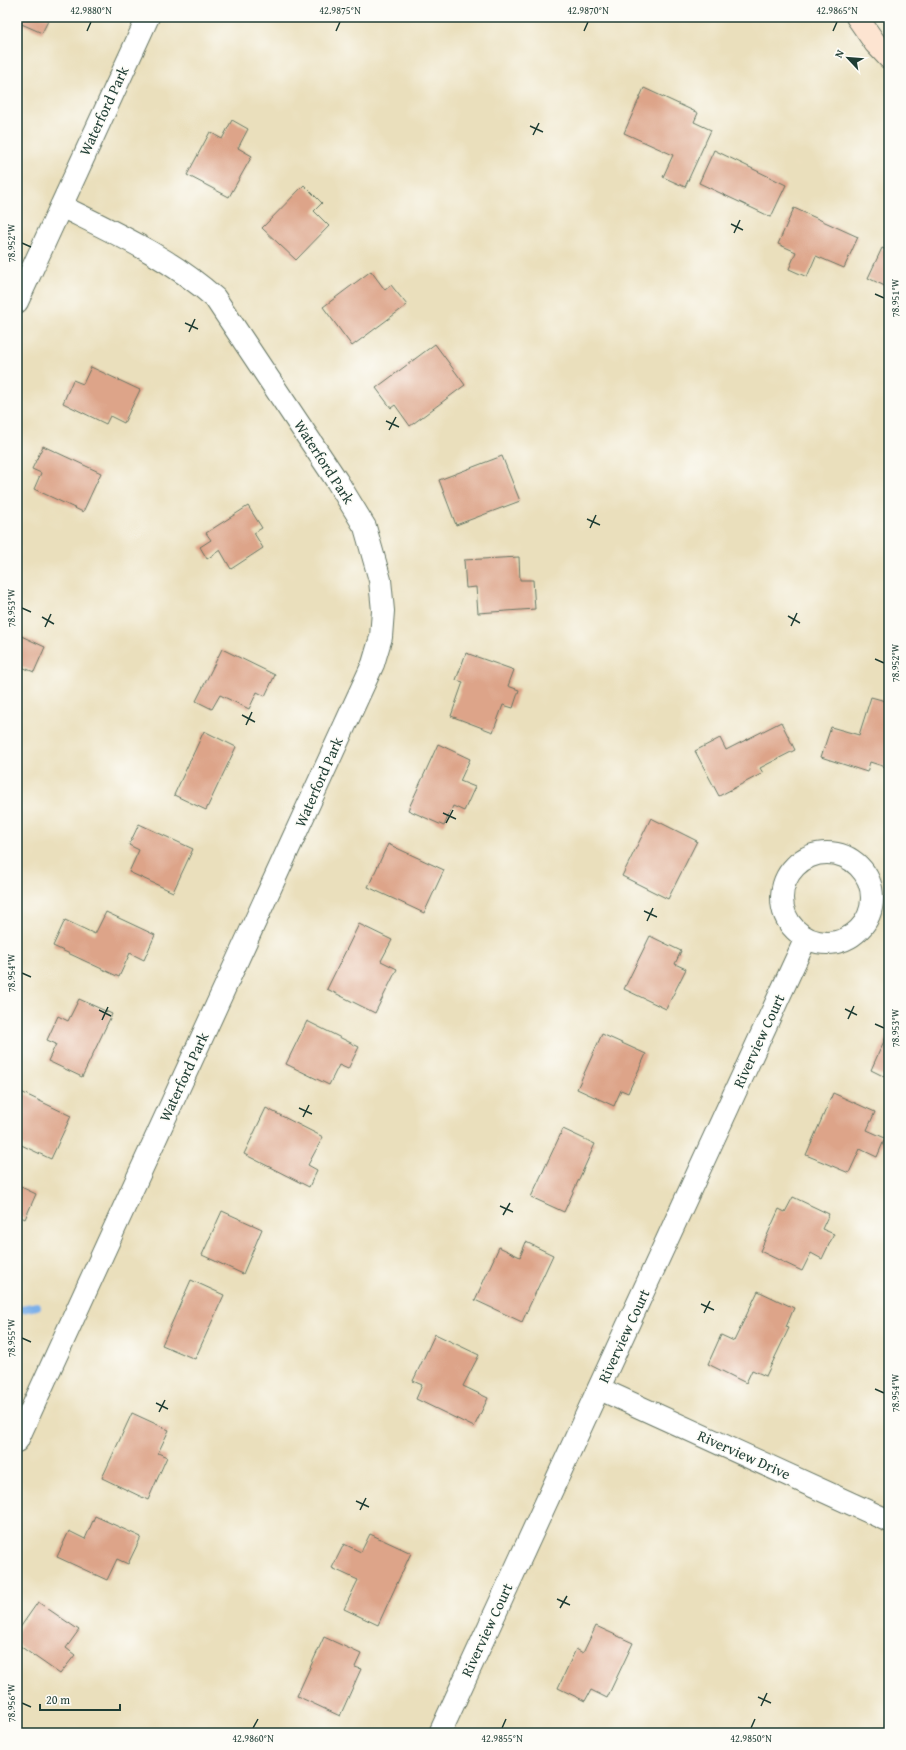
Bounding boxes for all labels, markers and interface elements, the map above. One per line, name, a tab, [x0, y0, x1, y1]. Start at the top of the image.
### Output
text: 42.9880°N	[70, 3, 112, 18]
text: 42.9875°N	[319, 3, 361, 18]
text: 42.9870°N	[567, 3, 609, 18]
text: 42.9865°N	[816, 3, 858, 18]
north arrow	[828, 38, 868, 78]
text: N	[830, 46, 848, 60]
street label: Waterford Park	[74, 62, 134, 159]
text: 78.952°W	[4, 223, 19, 262]
text: 78.951°W	[888, 278, 903, 317]
street label: Waterford Park	[289, 416, 360, 508]
text: 78.953°W	[4, 588, 19, 627]
text: 78.952°W	[888, 643, 903, 682]
street label: Waterford Park	[289, 733, 348, 830]
text: 78.954°W	[4, 953, 19, 992]
street label: Riverview Court	[728, 990, 790, 1091]
text: 78.953°W	[888, 1008, 903, 1047]
street label: Waterford Park	[154, 1028, 214, 1125]
street label: Riverview Court	[593, 1285, 655, 1386]
text: 78.955°W	[4, 1318, 19, 1357]
text: 78.954°W	[888, 1373, 903, 1412]
street label: Riverview Drive	[694, 1425, 794, 1484]
street label: Riverview Court	[456, 1579, 518, 1680]
text: 78.956°W	[4, 1683, 19, 1722]
scale bar	[40, 1686, 120, 1712]
text: 20 m	[46, 1691, 70, 1708]
text: 42.9860°N	[232, 1731, 274, 1746]
text: 42.9855°N	[481, 1731, 523, 1746]
text: 42.9850°N	[730, 1731, 772, 1746]

